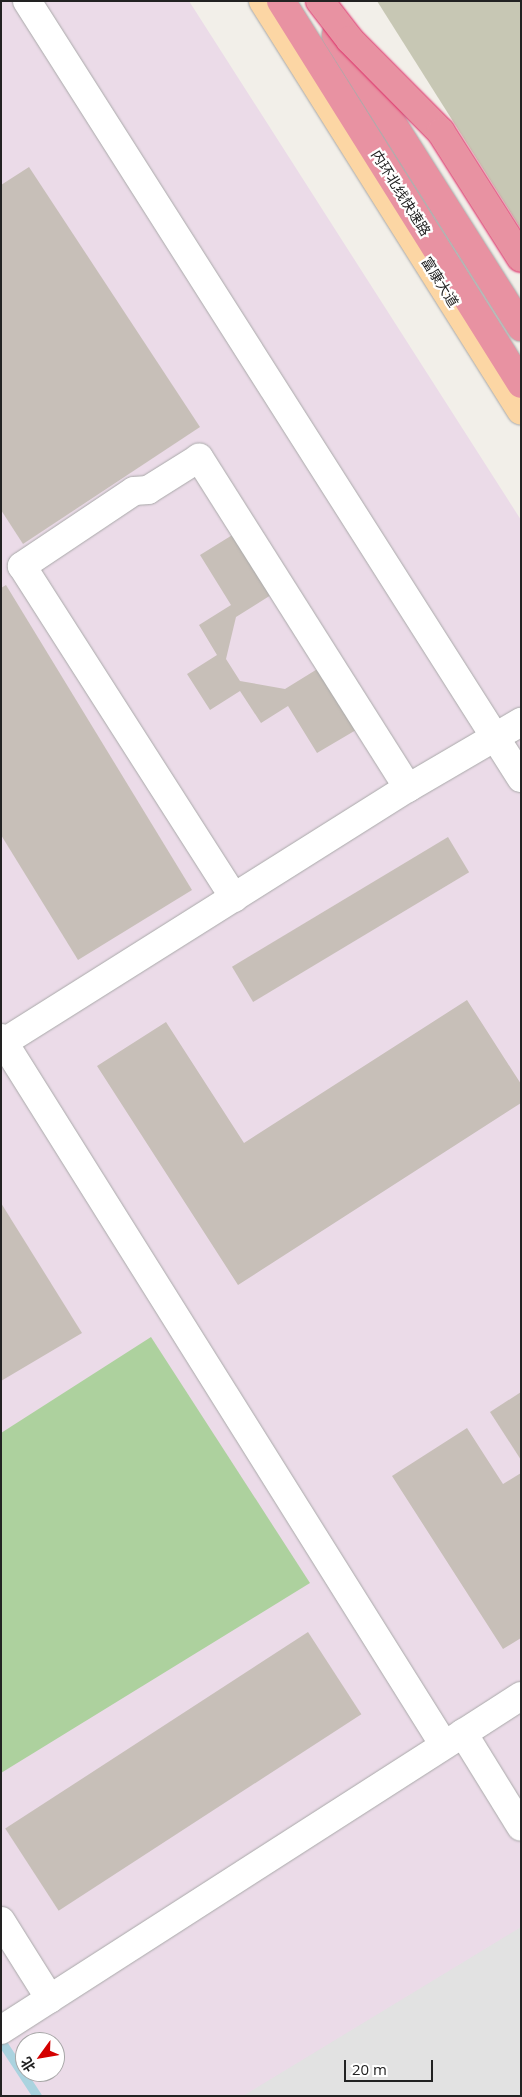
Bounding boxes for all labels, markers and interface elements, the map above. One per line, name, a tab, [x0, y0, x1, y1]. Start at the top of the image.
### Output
street label: 内环北线快速路	[368, 147, 434, 239]
street label: 富康大道	[418, 254, 462, 310]
north arrow	[15, 2032, 65, 2082]
scale bar	[347, 2050, 436, 2082]
text: 北	[16, 2054, 39, 2076]
text: 20 m	[352, 2059, 387, 2079]

